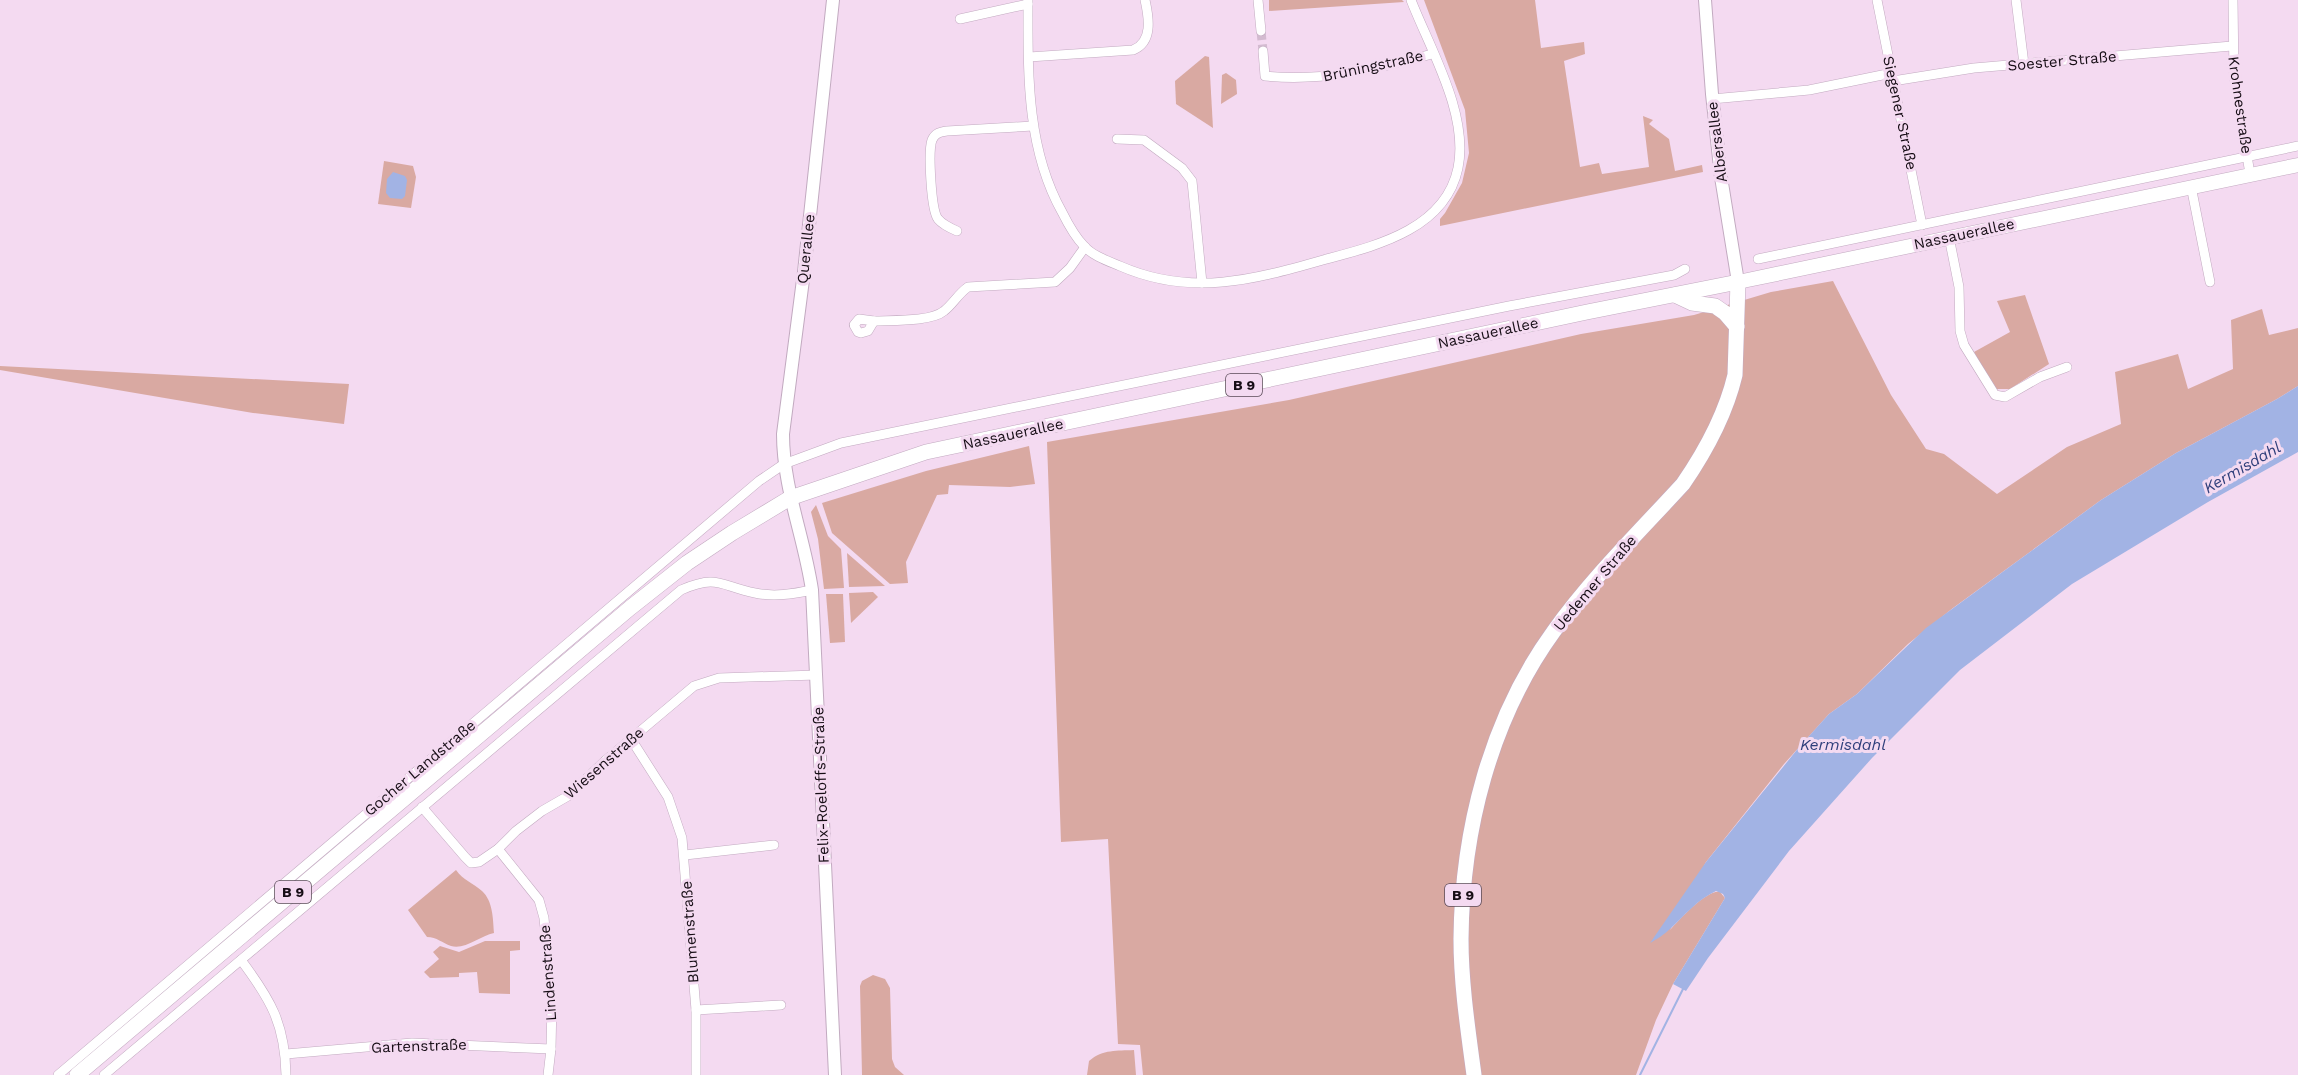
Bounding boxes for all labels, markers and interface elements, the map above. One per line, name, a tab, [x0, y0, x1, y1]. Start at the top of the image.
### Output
street label: Brüningstraße	[1321, 47, 1425, 85]
street label: Soester Straße	[2007, 47, 2117, 75]
street label: Siegener Straße	[1879, 54, 1921, 172]
street label: Krohnestraße	[2224, 55, 2256, 155]
street label: Albersallee	[1703, 101, 1731, 183]
street label: Querallee	[793, 213, 819, 285]
street label: Nassauerallee	[1912, 215, 2016, 253]
street label: Nassauerallee	[1436, 314, 1540, 352]
road number: B 9	[1226, 374, 1262, 396]
street label: Nassauerallee	[961, 415, 1065, 453]
water label: Kermisdahl	[2200, 438, 2284, 497]
street label: Uedemer Straße	[1550, 532, 1640, 634]
street label: Felix-Roeloffs-Straße	[809, 706, 833, 864]
street label: Gocher Landstraße	[361, 716, 479, 820]
street label: Wiesenstraße	[561, 724, 647, 802]
water label: Kermisdahl	[1800, 735, 1886, 754]
street label: Blumenstraße	[677, 880, 703, 984]
road number: B 9	[275, 881, 311, 903]
road number: B 9	[1445, 884, 1481, 906]
street label: Lindenstraße	[536, 924, 560, 1022]
street label: Gartenstraße	[371, 1035, 467, 1057]

